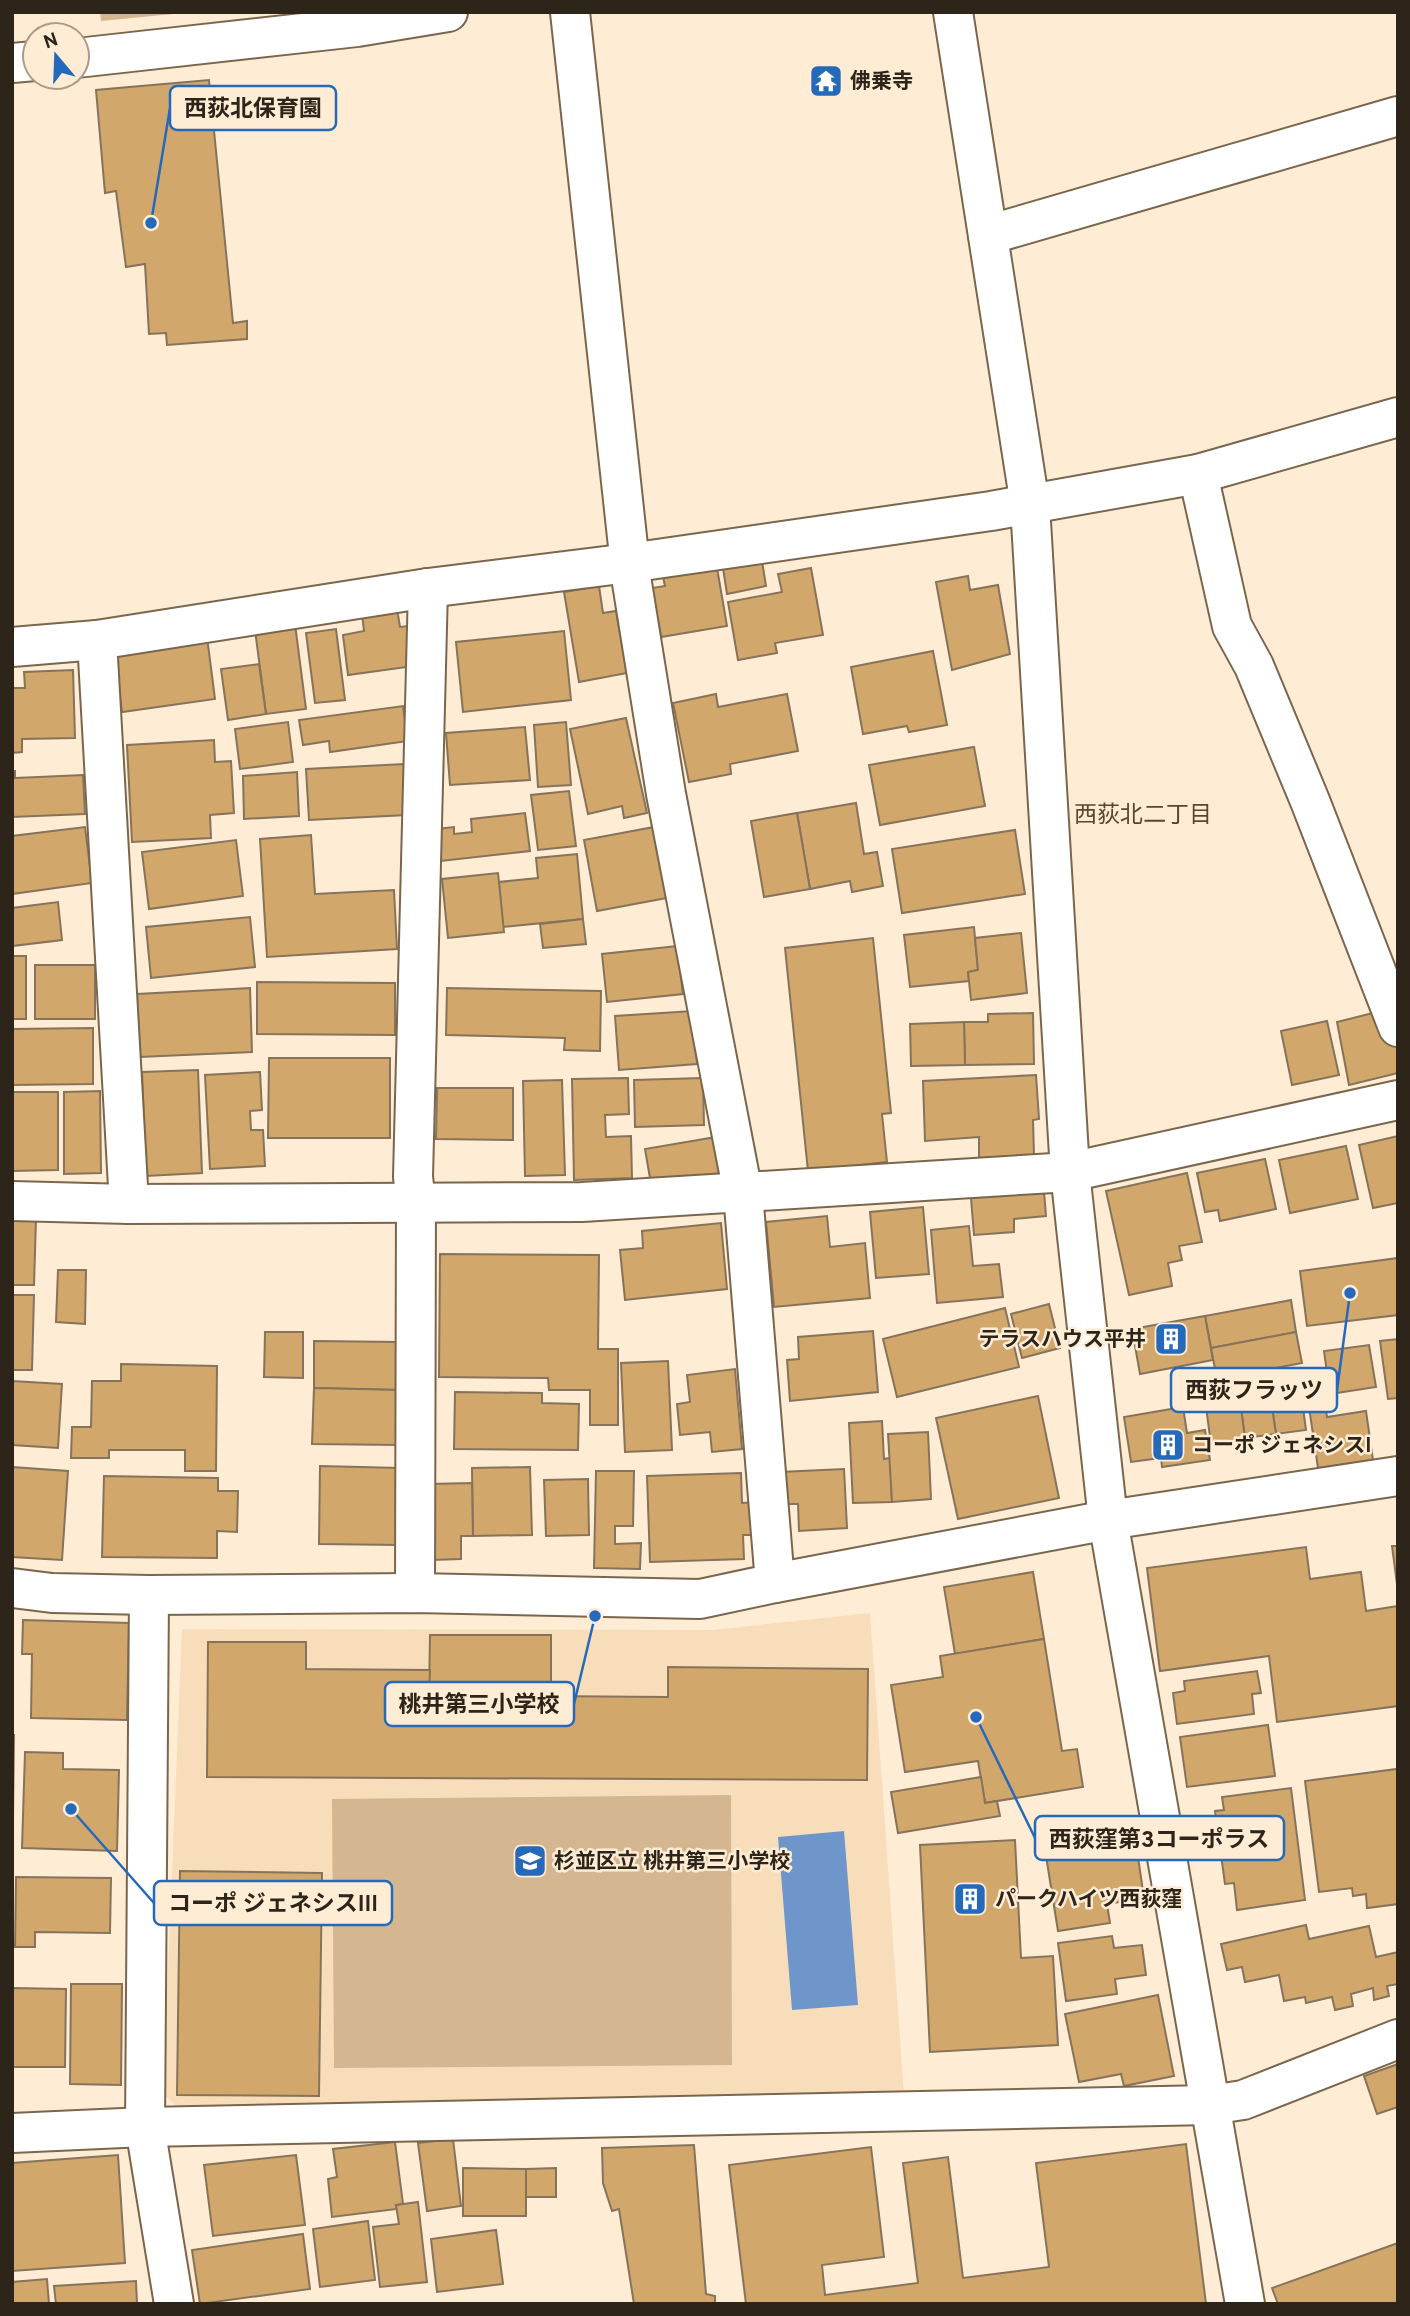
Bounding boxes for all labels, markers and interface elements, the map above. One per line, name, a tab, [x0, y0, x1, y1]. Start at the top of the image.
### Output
north arrow	[21, 21, 91, 91]
text: N	[41, 28, 61, 55]
temple icon: 佛乗寺	[807, 62, 845, 100]
place label: 佛乗寺	[850, 69, 913, 96]
callout: 西荻北保育園	[170, 86, 336, 130]
text: 西荻北保育園	[184, 96, 322, 125]
district label: 西荻北二丁目	[1074, 802, 1212, 831]
building icon: テラスハウス平井	[1152, 1320, 1190, 1358]
place label: テラスハウス平井	[978, 1327, 1146, 1354]
callout: 西荻フラッツ	[1171, 1368, 1337, 1412]
text: 西荻フラッツ	[1185, 1378, 1323, 1407]
building icon: コーポ ジェネシスI	[1149, 1426, 1187, 1464]
place label: コーポ ジェネシスI	[1192, 1433, 1371, 1460]
callout: 桃井第三小学校	[385, 1682, 574, 1726]
text: 桃井第三小学校	[399, 1692, 560, 1721]
callout: 西荻窪第3コーポラス	[1035, 1816, 1284, 1860]
text: 西荻窪第3コーポラス	[1049, 1827, 1269, 1856]
school or university icon: 杉並区立 桃井第三小学校	[511, 1842, 549, 1880]
place label: 杉並区立 桃井第三小学校	[554, 1849, 790, 1876]
building icon: パークハイツ西荻窪	[951, 1880, 989, 1918]
callout: コーポ ジェネシスIII	[154, 1881, 392, 1925]
place label: パークハイツ西荻窪	[995, 1887, 1183, 1914]
text: コーポ ジェネシスIII	[168, 1891, 378, 1920]

